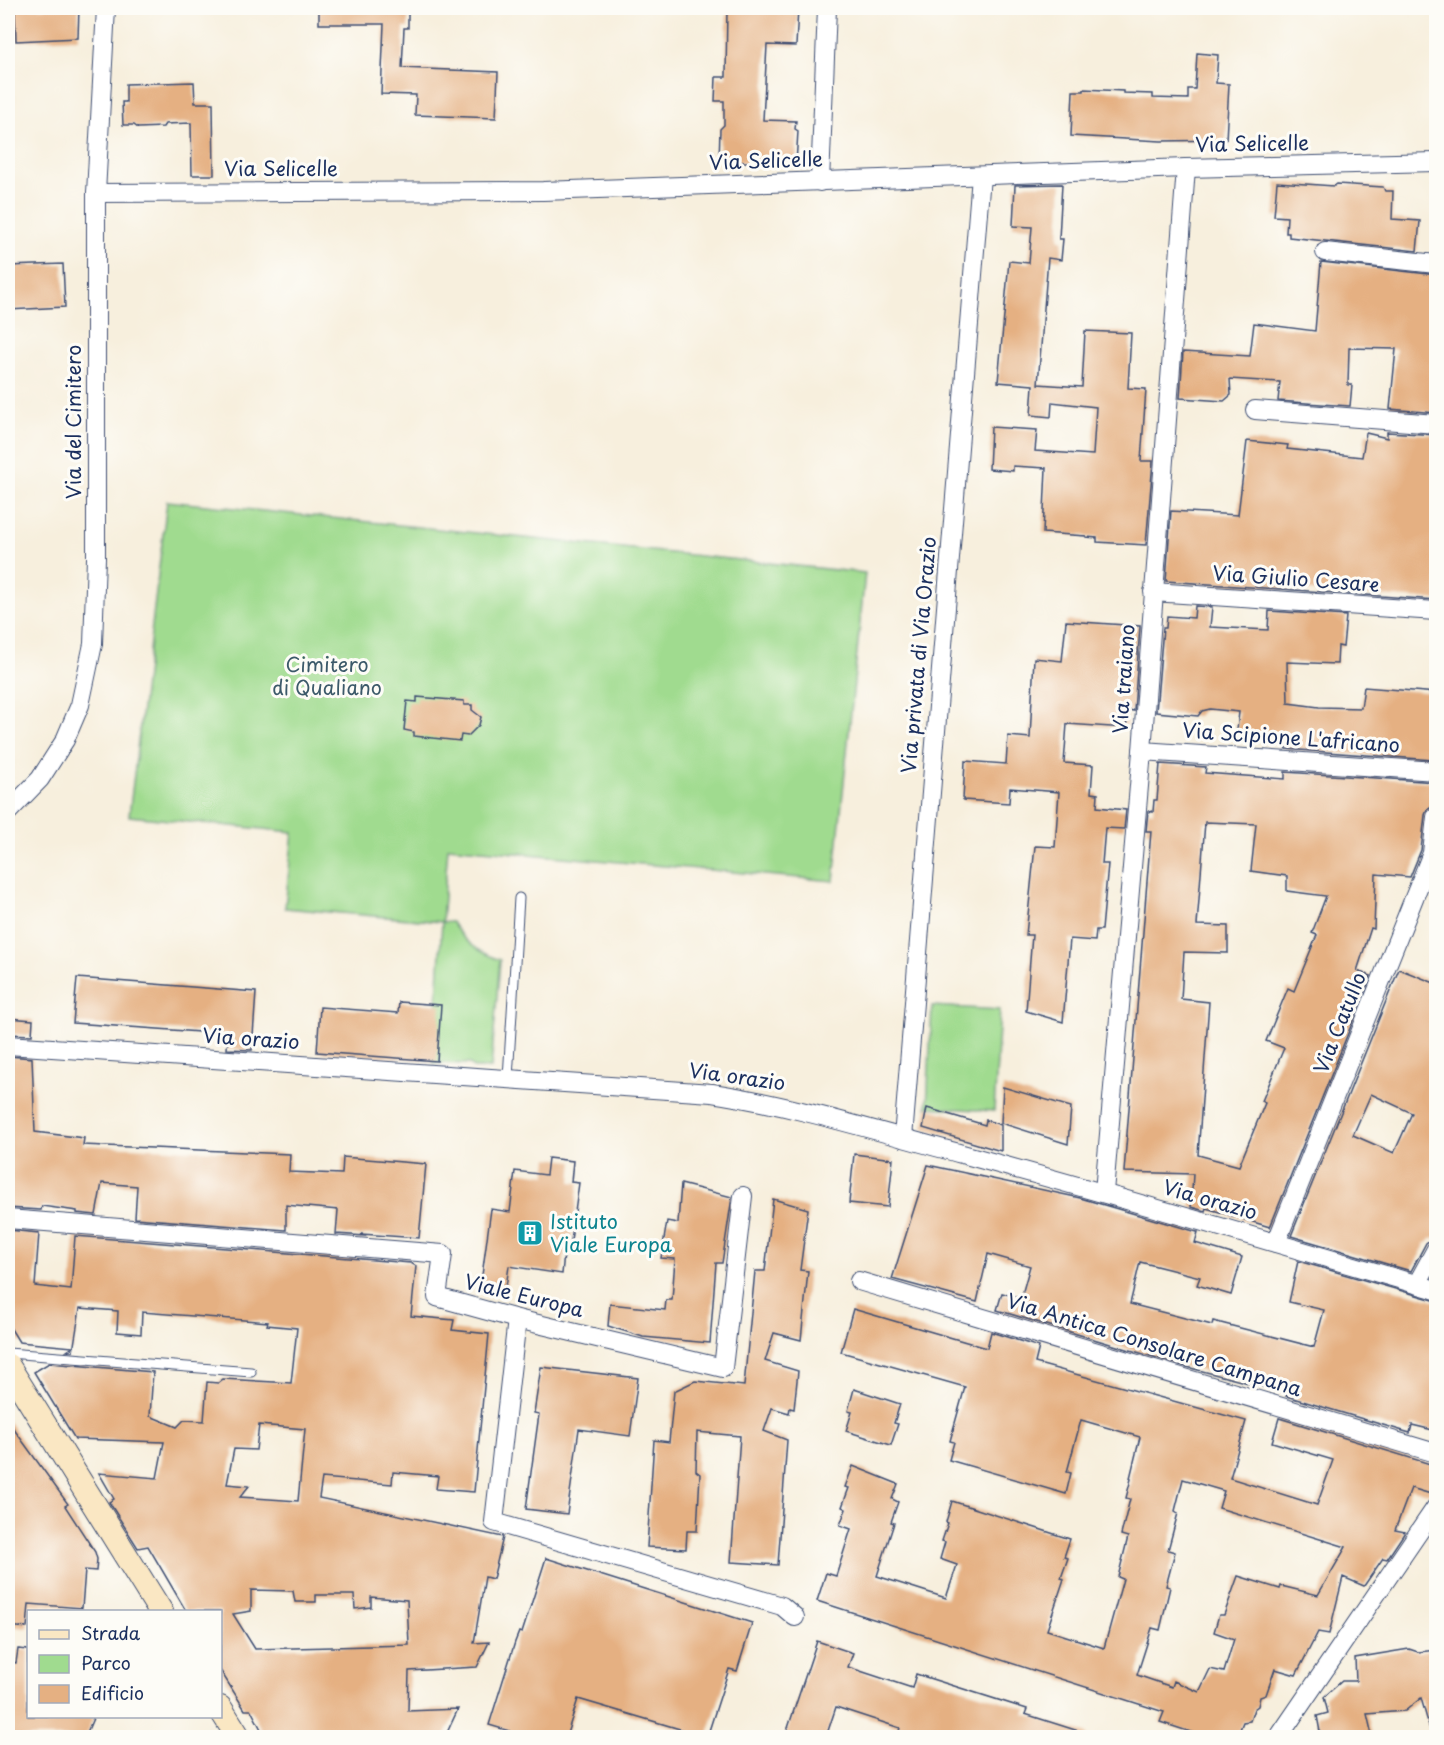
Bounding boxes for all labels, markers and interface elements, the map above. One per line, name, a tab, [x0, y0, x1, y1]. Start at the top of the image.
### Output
street label: Via Selicelle	[1195, 127, 1309, 159]
street label: Via Selicelle	[708, 143, 824, 177]
street label: Via Selicelle	[224, 153, 338, 183]
street label: Via del Cimitero	[58, 345, 88, 499]
street label: Via privata di Via Orazio	[893, 535, 943, 775]
street label: Via Giulio Cesare	[1212, 557, 1381, 599]
street label: Via traiano	[1104, 623, 1142, 735]
park label: Cimitero di Qualiano	[272, 649, 382, 702]
street label: Via Scipione L'africano	[1181, 714, 1401, 760]
street label: Via Catullo	[1305, 967, 1373, 1078]
street label: Via orazio	[202, 1020, 301, 1056]
street label: Via orazio	[687, 1054, 787, 1098]
street label: Via orazio	[1159, 1171, 1261, 1227]
place label: Istituto Viale Europa	[550, 1206, 673, 1259]
building icon: Istituto Viale Europa	[515, 1218, 545, 1248]
street label: Viale Europa	[461, 1266, 588, 1325]
street label: Via Antica Consolare Campana	[1003, 1285, 1306, 1403]
legend	[27, 1610, 222, 1718]
text: Strada	[81, 1619, 141, 1646]
text: Parco	[81, 1649, 131, 1676]
text: Edificio	[81, 1679, 144, 1706]

